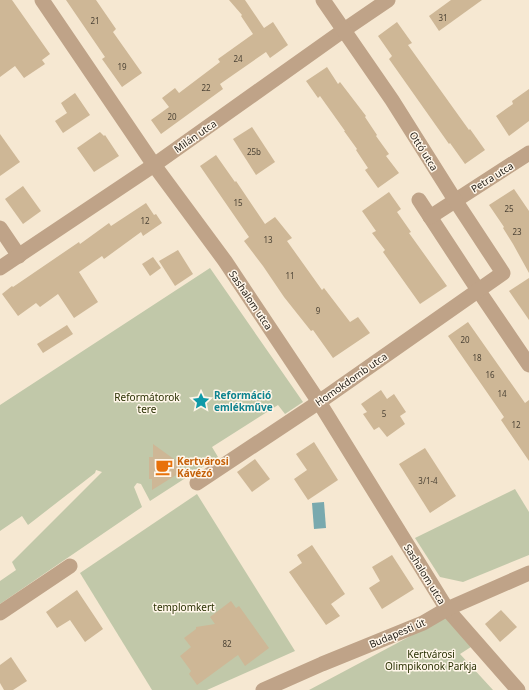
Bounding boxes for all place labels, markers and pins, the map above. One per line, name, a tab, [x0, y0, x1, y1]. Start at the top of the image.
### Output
place label: Reformáció emlékműve	[214, 388, 273, 414]
place icon: Reformáció emlékműve	[191, 391, 211, 411]
place label: Kertvárosi Kávézó	[177, 454, 229, 480]
cafe icon: Kertvárosi Kávézó	[154, 457, 174, 477]

